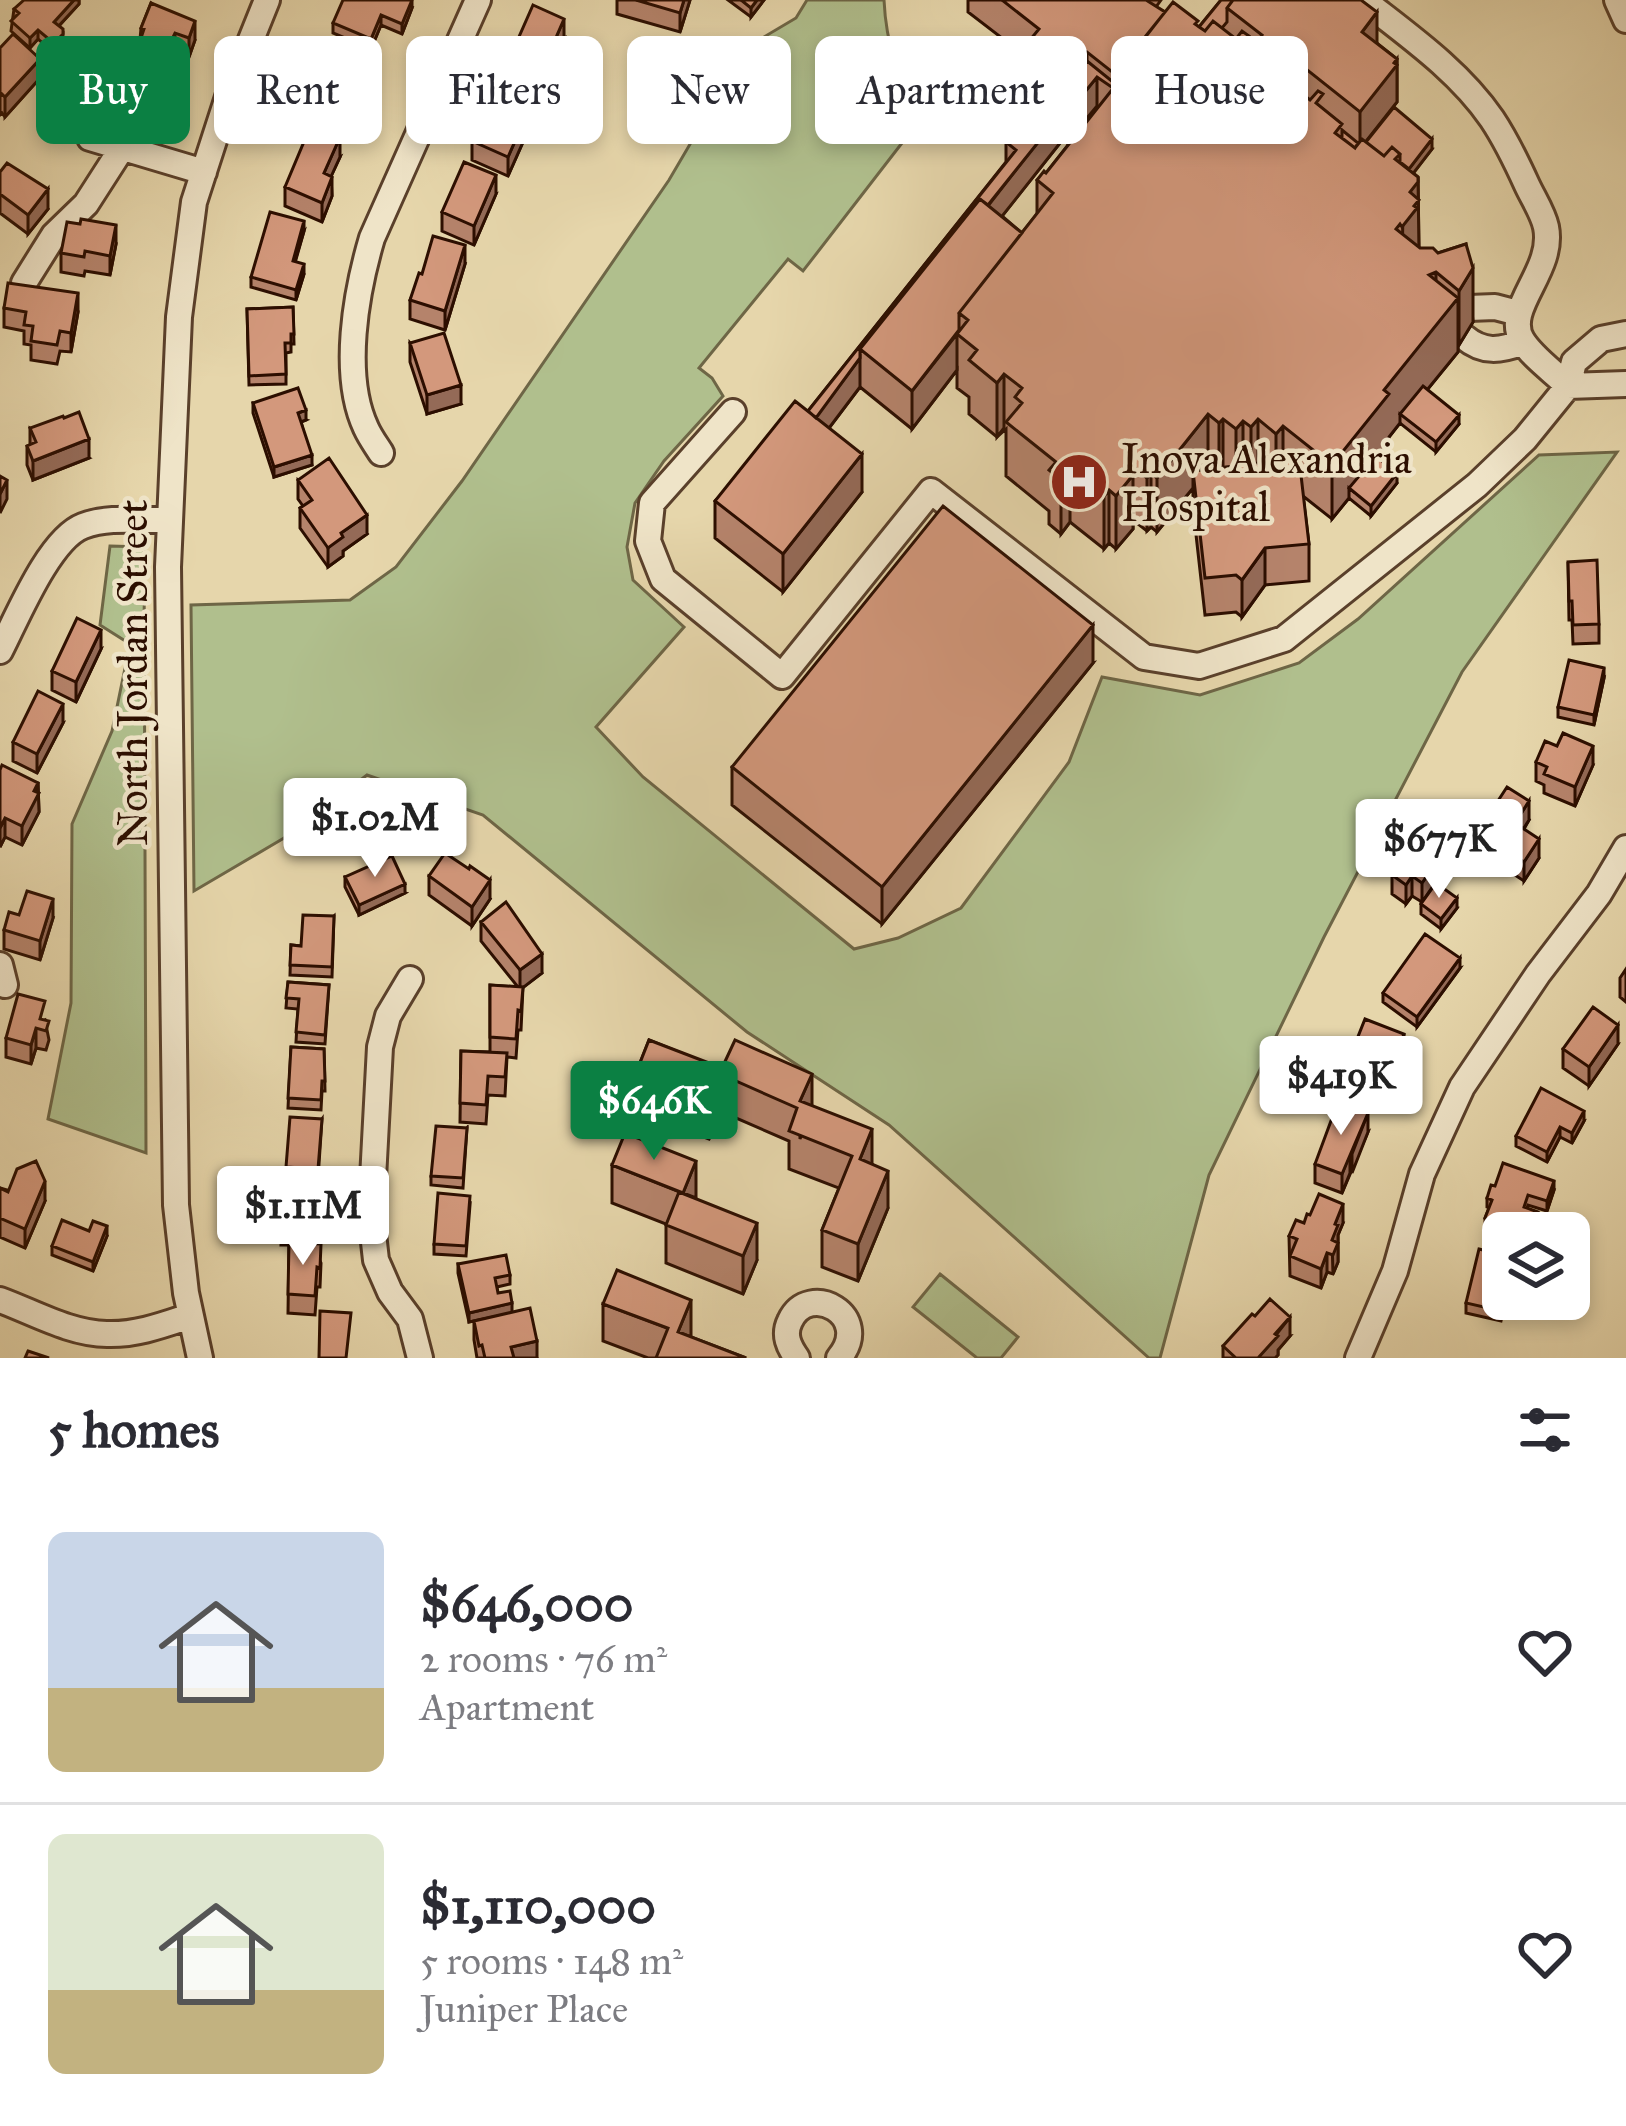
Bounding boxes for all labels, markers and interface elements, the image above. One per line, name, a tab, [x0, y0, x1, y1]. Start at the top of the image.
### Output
chip: Buy	[36, 36, 190, 144]
chip: Rent	[214, 36, 382, 144]
chip: Filters	[406, 36, 603, 144]
chip: New	[627, 36, 791, 144]
chip: Apartment	[815, 36, 1087, 144]
chip: House	[1111, 36, 1308, 144]
place label: Inova Alexandria Hospital	[1121, 433, 1412, 533]
hospital icon: Inova Alexandria Hospital	[1048, 451, 1110, 513]
street label: North Jordan Street	[107, 499, 159, 847]
pin: $1.02M	[277, 778, 473, 880]
text: $1.02M	[310, 793, 440, 841]
pin: $677K	[1355, 799, 1523, 901]
text: $677K	[1383, 814, 1495, 862]
pin: $419K	[1257, 1036, 1425, 1138]
text: $419K	[1287, 1051, 1395, 1099]
pin: $646K	[570, 1061, 738, 1163]
text: $646K	[598, 1076, 710, 1124]
pin: $1.11M	[205, 1166, 401, 1268]
text: $1.11M	[244, 1181, 362, 1229]
map controls	[1482, 1212, 1590, 1320]
button: layers	[1482, 1212, 1590, 1320]
icon: filters	[1512, 1397, 1578, 1463]
text: 5 homes	[48, 1399, 219, 1461]
text: $646,000	[420, 1573, 634, 1635]
icon: home	[144, 1580, 288, 1724]
icon: heart	[1512, 1619, 1578, 1685]
text: 2 rooms · 76 m²	[420, 1635, 667, 1683]
text: Apartment	[420, 1683, 594, 1731]
text: $1,110,000	[420, 1875, 656, 1937]
icon: home	[144, 1882, 288, 2026]
icon: heart	[1512, 1921, 1578, 1987]
text: 5 rooms · 148 m²	[420, 1937, 683, 1985]
text: Juniper Place	[420, 1985, 628, 2033]

